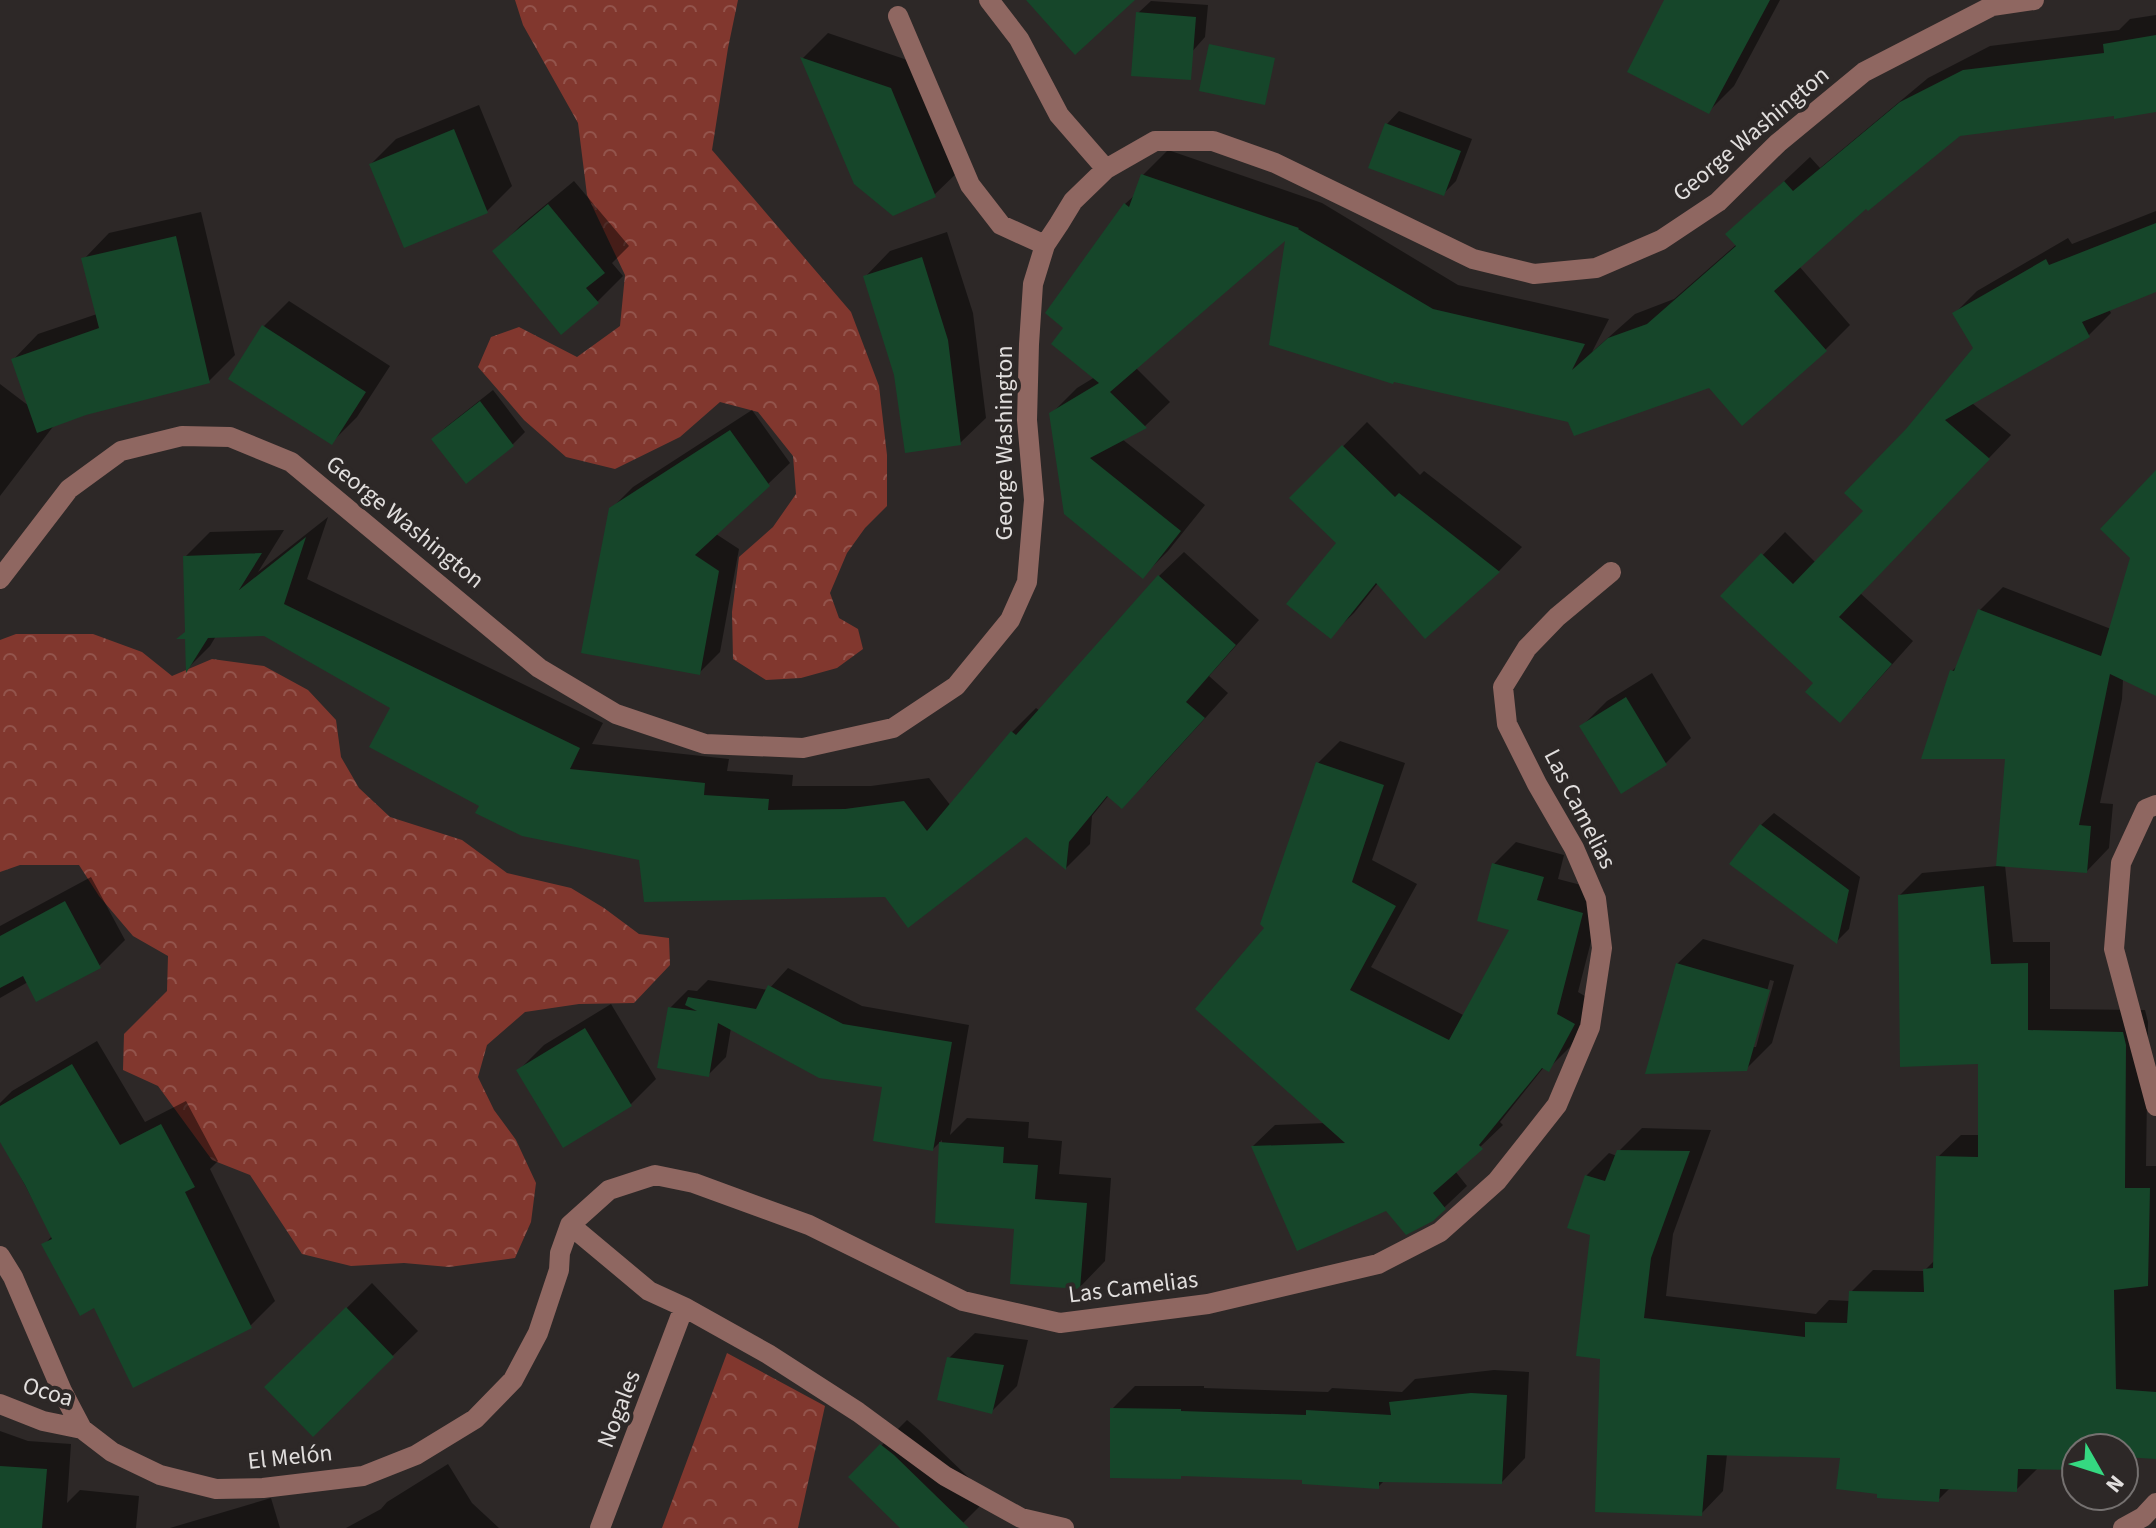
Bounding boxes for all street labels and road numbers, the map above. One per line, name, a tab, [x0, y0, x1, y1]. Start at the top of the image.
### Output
street label: George Washington	[1665, 58, 1837, 210]
street label: George Washington	[987, 345, 1022, 541]
street label: George Washington	[318, 447, 492, 597]
street label: Las Camelias	[1535, 743, 1625, 875]
street label: Las Camelias	[1066, 1262, 1200, 1312]
street label: Nogales	[588, 1365, 650, 1453]
street label: Ocoa	[18, 1368, 78, 1416]
street label: El Melón	[246, 1435, 334, 1479]

